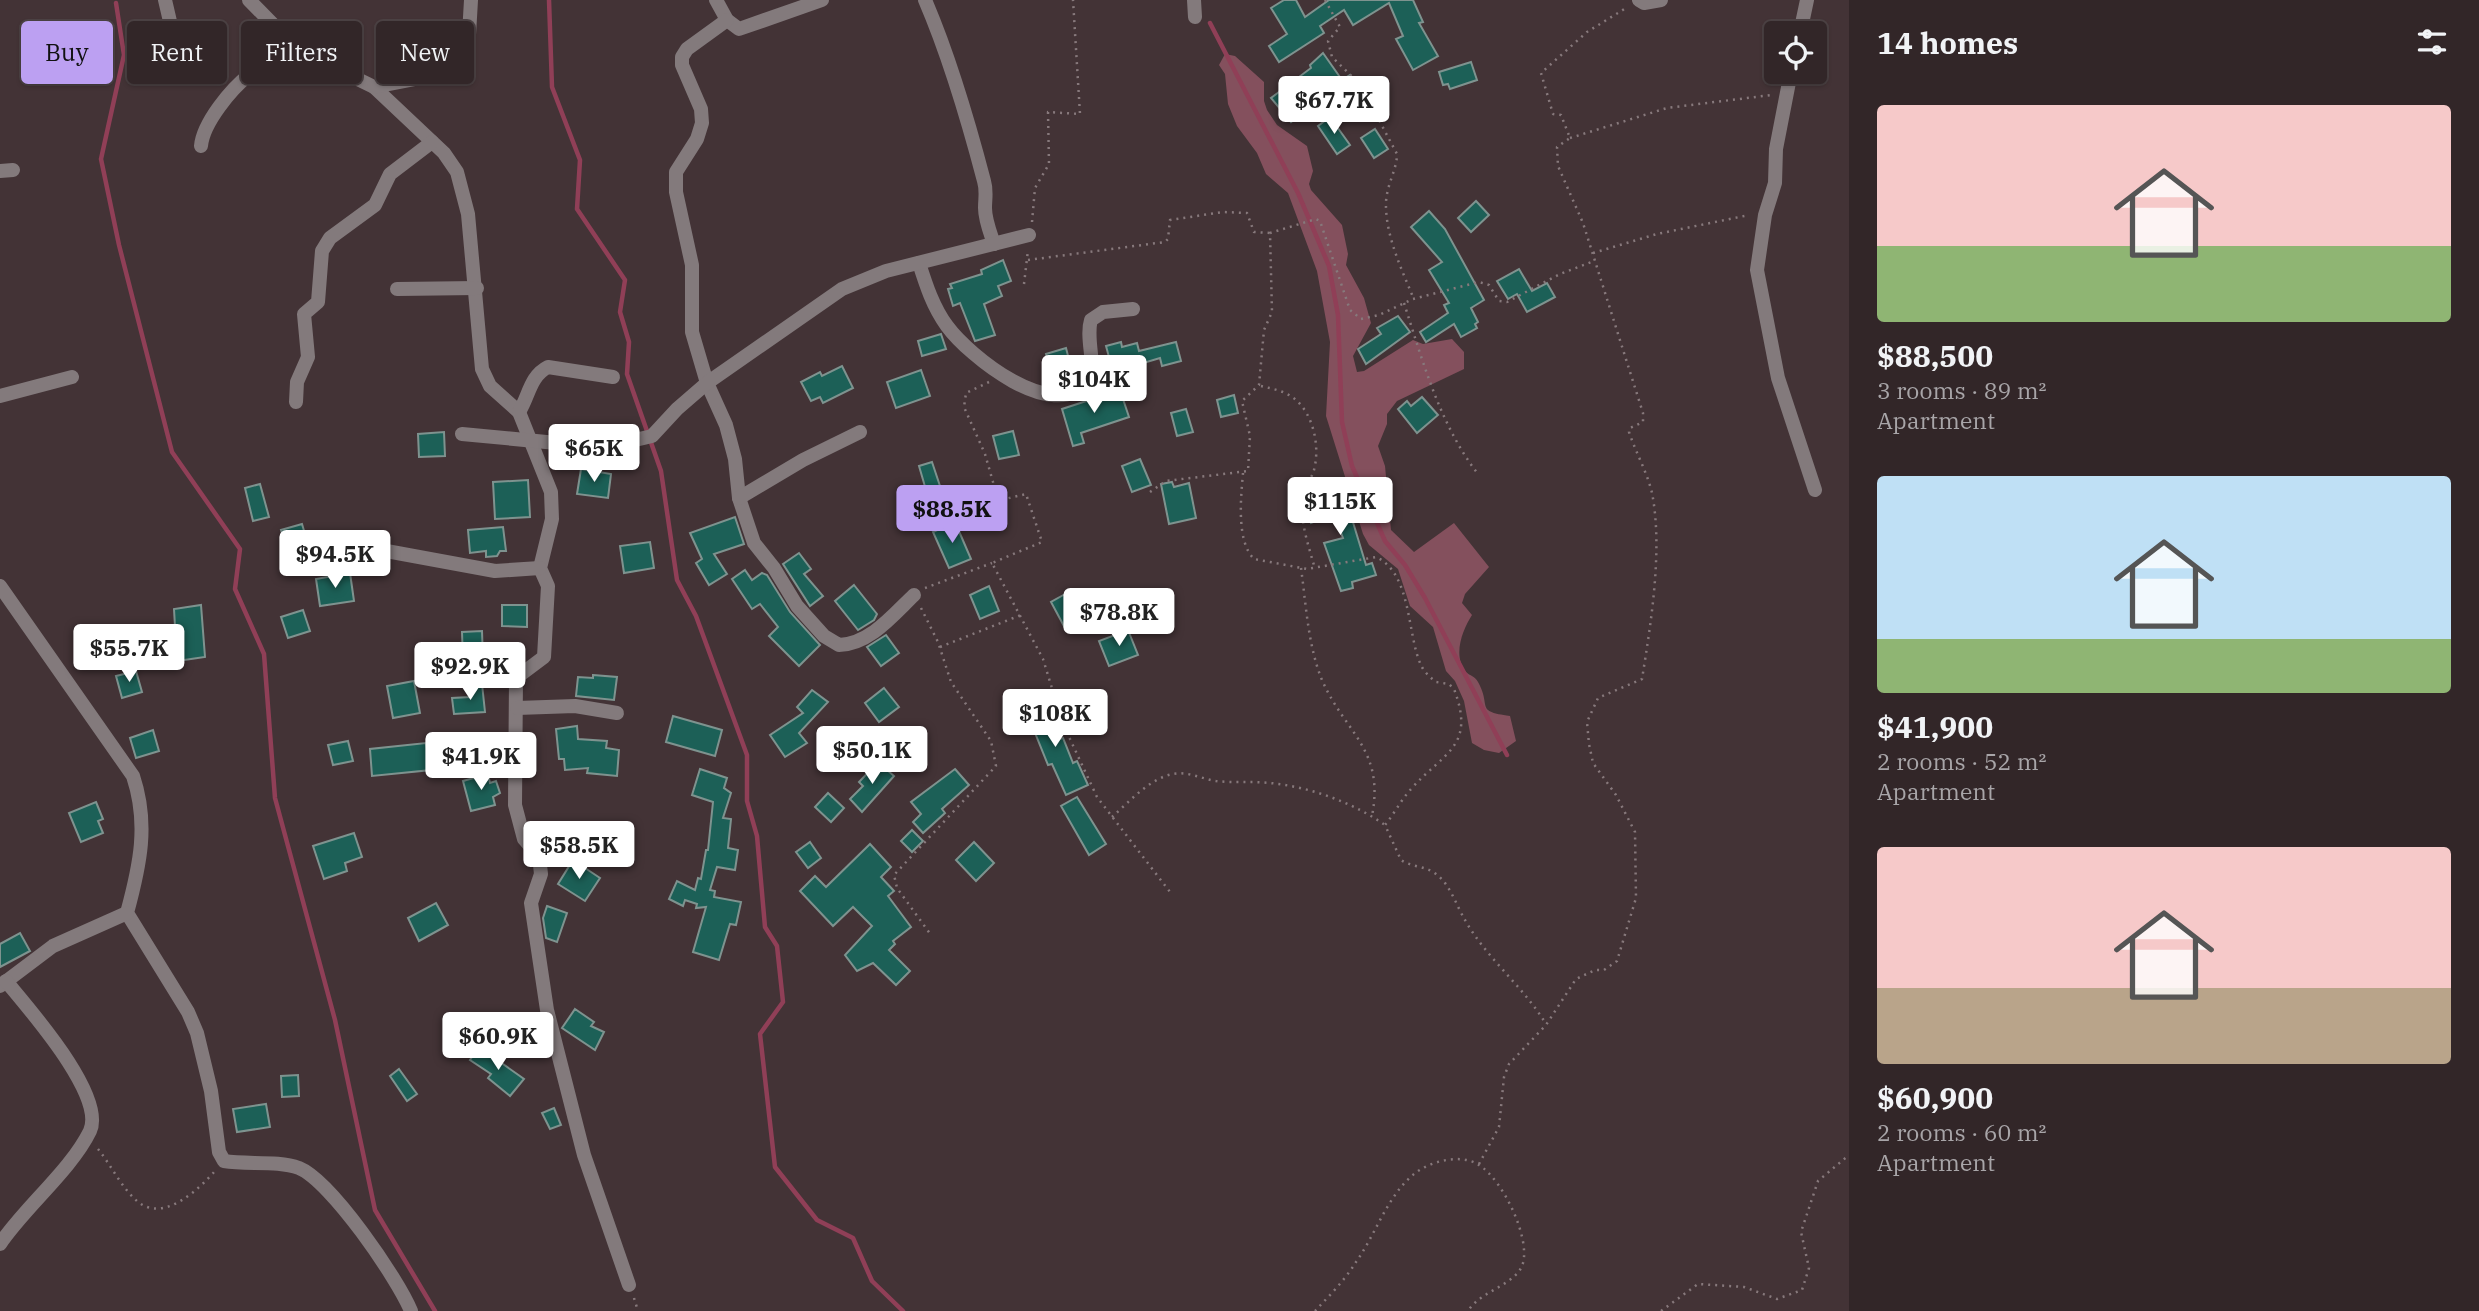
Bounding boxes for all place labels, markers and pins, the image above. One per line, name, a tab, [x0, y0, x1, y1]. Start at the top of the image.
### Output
pin: $67.7K	[1277, 76, 1391, 136]
pin: $104K	[1045, 356, 1143, 415]
pin: $65K	[553, 424, 635, 484]
pin: $115K	[1291, 477, 1389, 537]
pin: $88.5K	[895, 486, 1009, 545]
pin: $94.5K	[278, 530, 392, 590]
pin: $78.8K	[1062, 588, 1176, 648]
pin: $55.7K	[72, 624, 186, 684]
pin: $92.9K	[413, 642, 527, 702]
pin: $108K	[1006, 690, 1104, 749]
pin: $50.1K	[815, 726, 929, 786]
pin: $41.9K	[424, 732, 538, 792]
pin: $58.5K	[522, 822, 636, 881]
pin: $60.9K	[441, 1012, 555, 1072]

